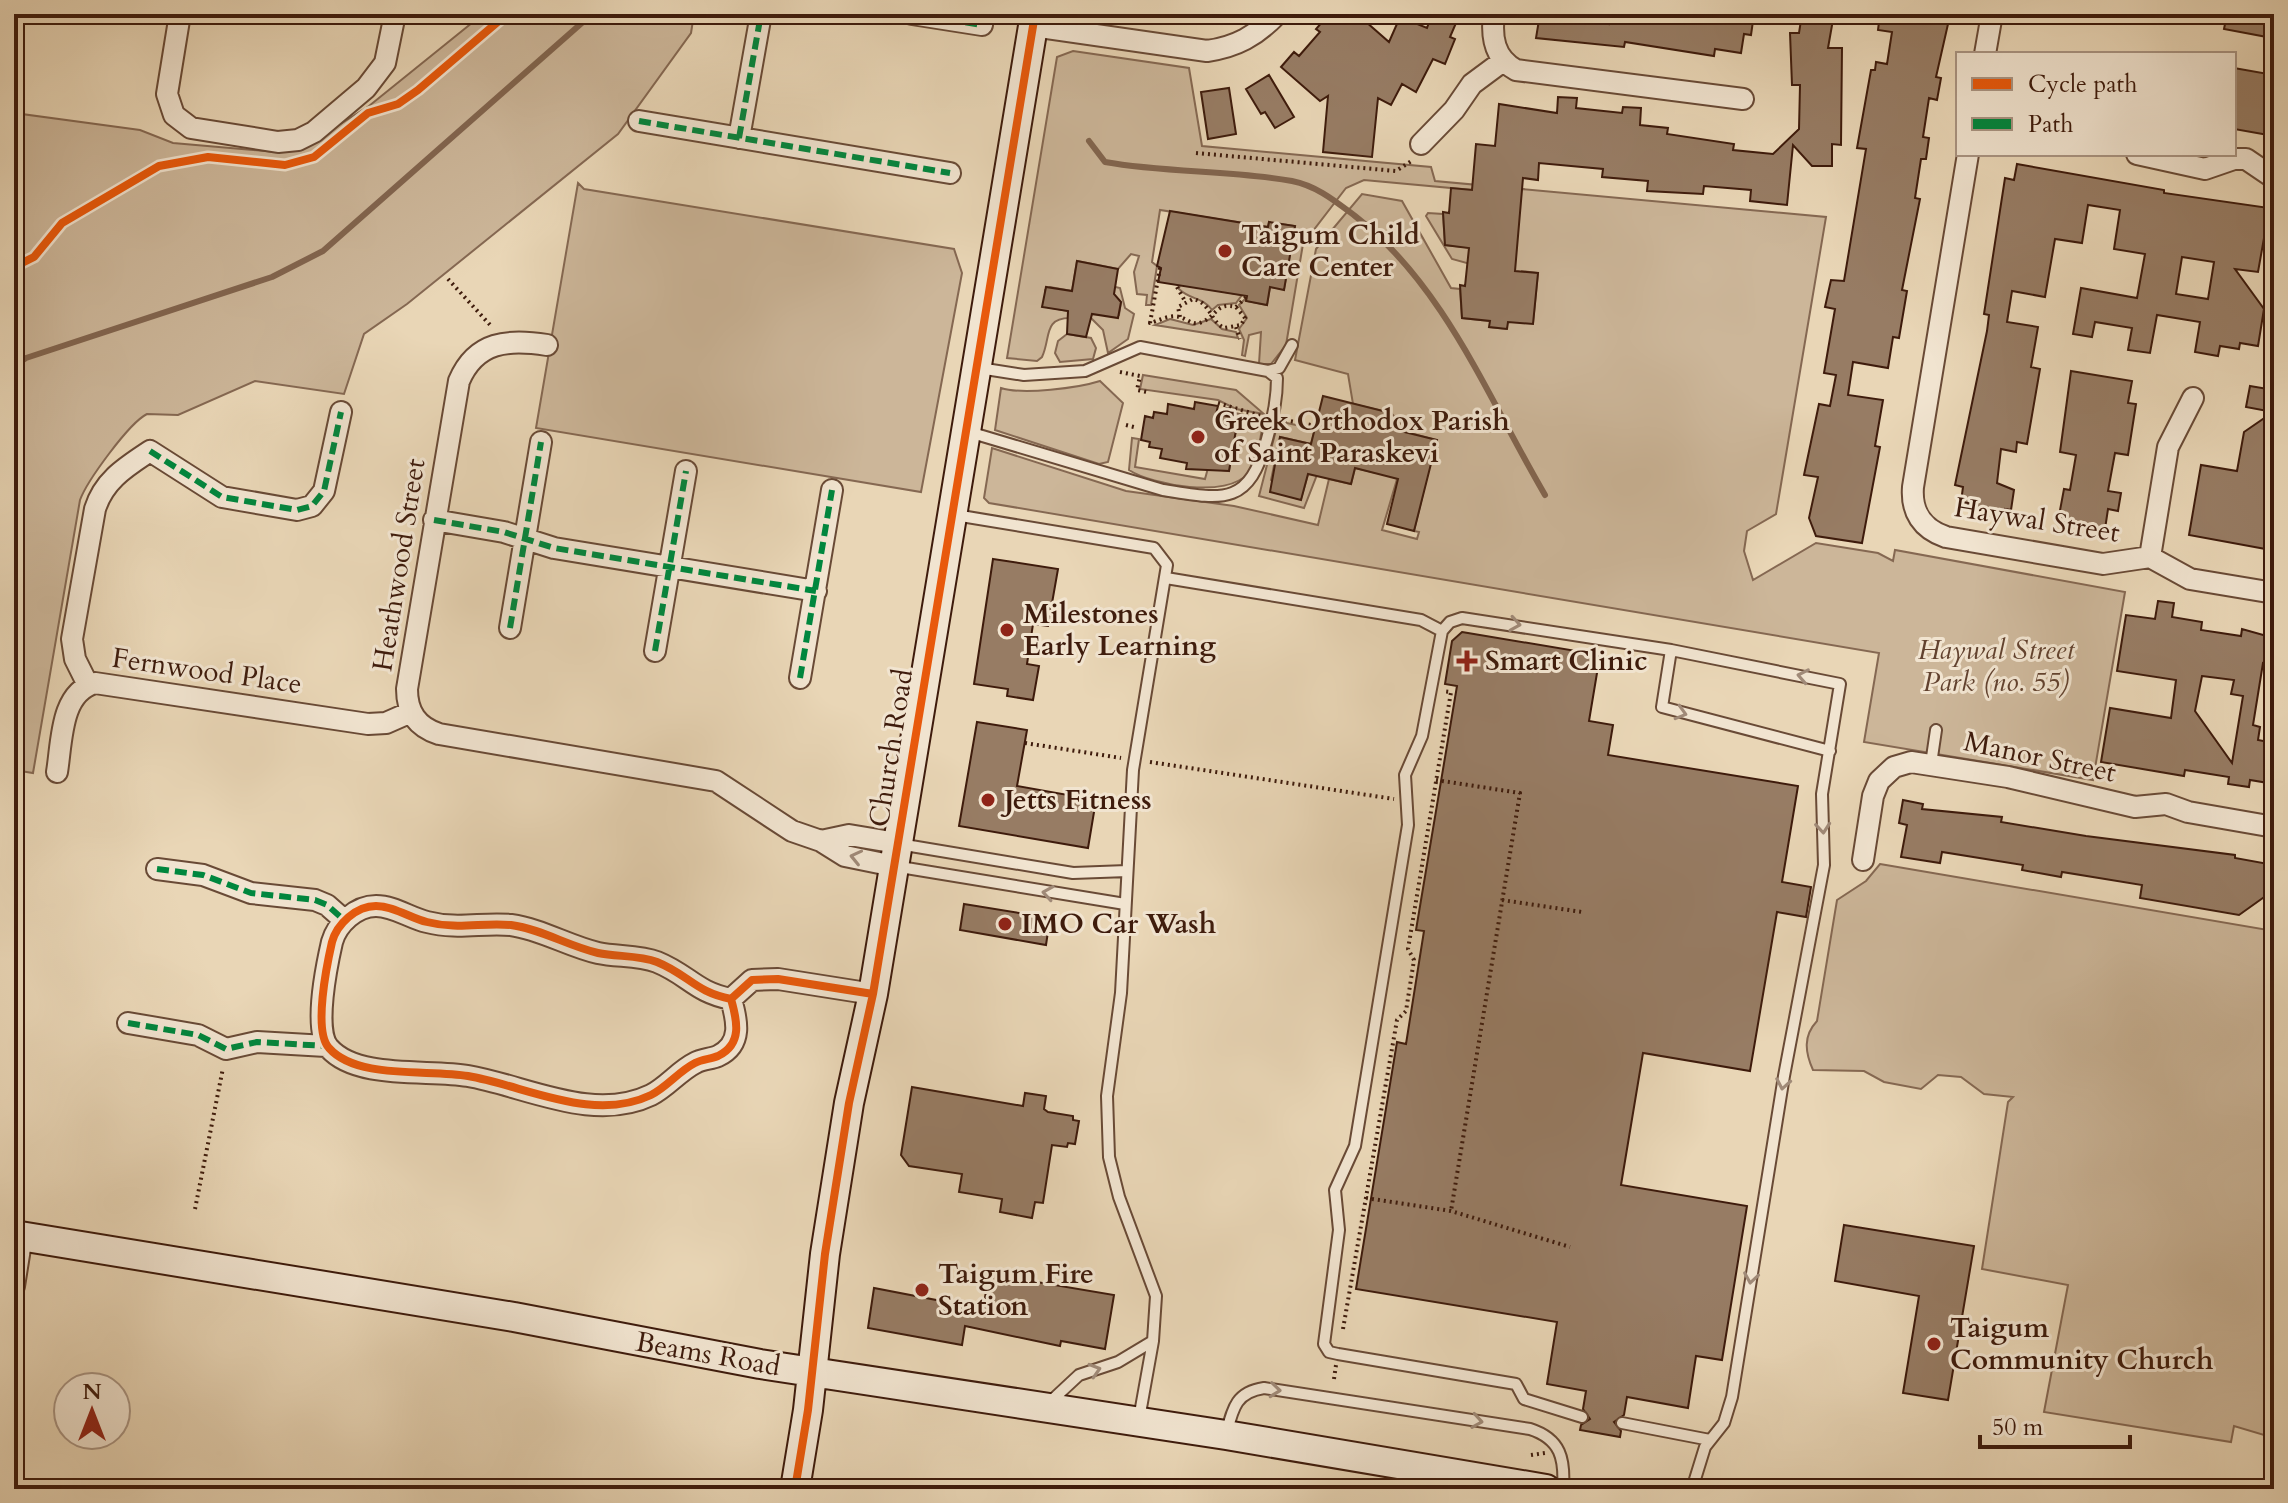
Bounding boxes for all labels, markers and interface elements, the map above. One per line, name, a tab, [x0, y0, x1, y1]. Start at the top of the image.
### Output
legend	[1956, 52, 2236, 156]
text: Cycle path	[2028, 68, 2137, 101]
text: Path	[2028, 108, 2073, 141]
place label: Taigum Child Care Center	[1241, 216, 1420, 286]
marker: Taigum Child Care Center	[1216, 242, 1234, 260]
place label: Greek Orthodox Parish of Saint Paraskevi	[1214, 402, 1510, 472]
marker: Greek Orthodox Parish of Saint Paraskevi	[1189, 428, 1207, 446]
street label: Heathwood Street	[363, 456, 435, 674]
street label: Haywal Street	[1952, 488, 2123, 552]
place label: Milestones Early Learning	[1023, 595, 1216, 665]
one-way arrow	[1508, 615, 1522, 632]
marker: Milestones Early Learning	[998, 621, 1016, 639]
park label: Haywal Street Park (no. 55)	[1918, 631, 2075, 701]
street label: Fernwood Place	[110, 639, 304, 703]
place label: Smart Clinic	[1485, 642, 1647, 680]
marker: Smart Clinic	[1456, 650, 1478, 672]
street label: Church Road	[860, 666, 922, 830]
one-way arrow	[1797, 668, 1810, 685]
one-way arrow	[1673, 704, 1687, 720]
street label: Manor Street	[1960, 722, 2120, 792]
place label: Jetts Fitness	[1000, 781, 1152, 819]
marker: Jetts Fitness	[979, 791, 997, 809]
one-way arrow	[1814, 822, 1831, 835]
one-way arrow	[850, 849, 863, 866]
one-way arrow	[1041, 885, 1055, 902]
place label: IMO Car Wash	[1021, 905, 1217, 943]
marker: IMO Car Wash	[996, 915, 1014, 933]
one-way arrow	[1775, 1077, 1792, 1091]
place label: Taigum Fire Station	[938, 1255, 1094, 1325]
one-way arrow	[1743, 1271, 1760, 1284]
marker: Taigum Fire Station	[913, 1281, 931, 1299]
place label: Taigum Community Church	[1950, 1309, 2214, 1379]
street label: Beams Road	[633, 1323, 783, 1385]
marker: Taigum Community Church	[1925, 1335, 1943, 1353]
one-way arrow	[1088, 1363, 1101, 1379]
north arrow	[52, 1371, 132, 1451]
text: N	[82, 1377, 102, 1407]
one-way arrow	[1269, 1382, 1282, 1399]
scale bar	[1980, 1399, 2130, 1449]
text: 50 m	[1992, 1411, 2044, 1444]
one-way arrow	[1470, 1412, 1483, 1429]

